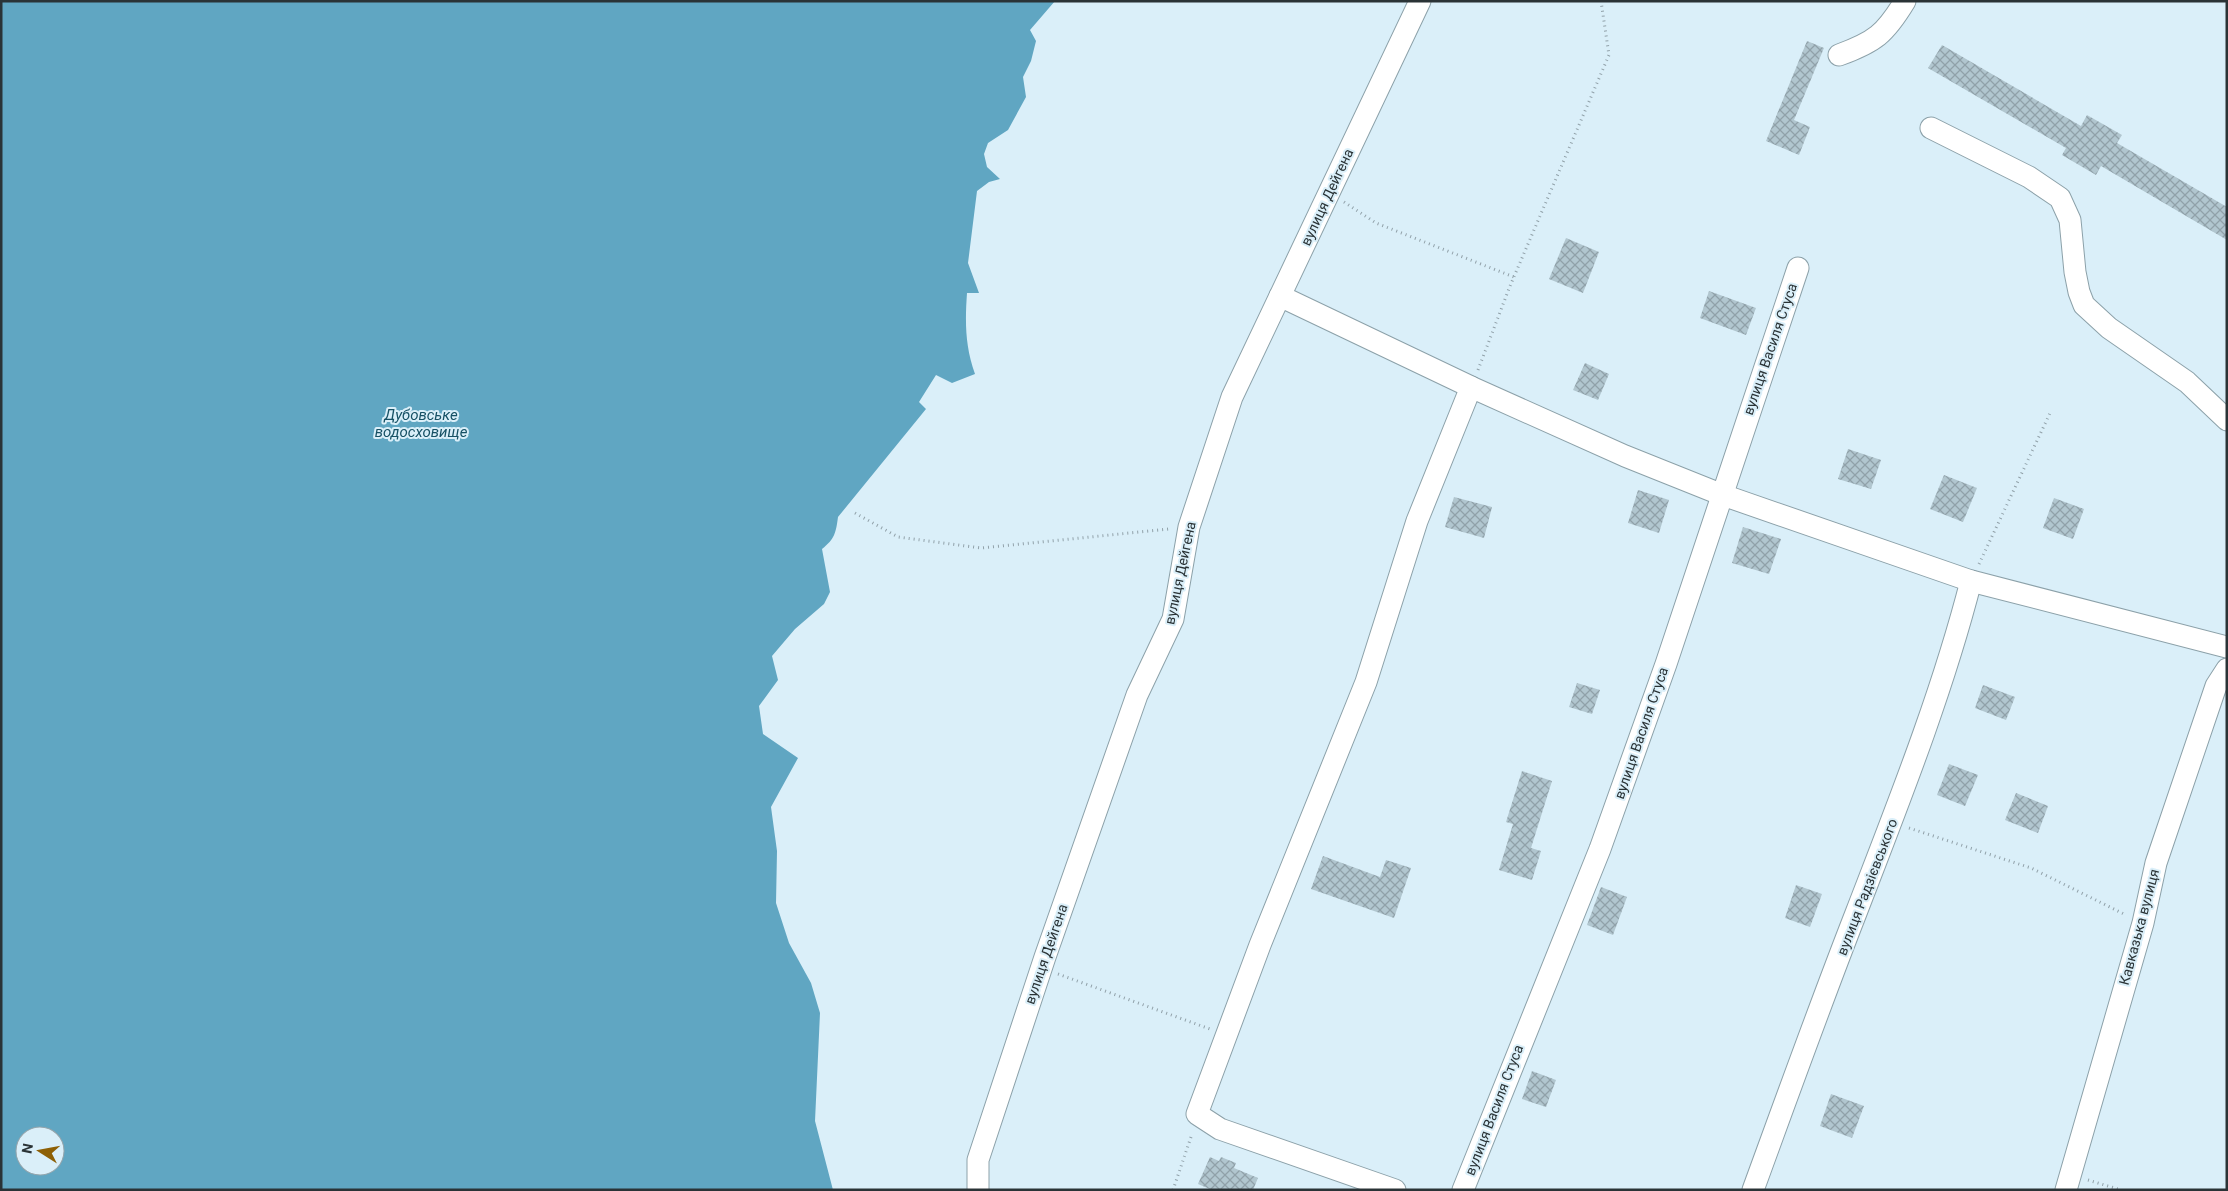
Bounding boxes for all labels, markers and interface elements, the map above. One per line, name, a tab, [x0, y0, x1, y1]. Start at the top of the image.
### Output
street label: вулиця Дейгена	[1298, 146, 1356, 248]
street label: вулиця Василя Стуса	[1740, 281, 1800, 417]
water label: Дубовське водосховище	[375, 406, 468, 441]
street label: вулиця Дейгена	[1161, 520, 1199, 626]
street label: вулиця Василя Стуса	[1611, 665, 1671, 801]
street label: вулиця Радзієвського	[1834, 816, 1900, 958]
street label: Кавказька вулиця	[2116, 867, 2162, 987]
street label: вулиця Дейгена	[1021, 902, 1071, 1006]
street label: вулиця Василя Стуса	[1462, 1043, 1526, 1177]
north arrow	[15, 1126, 65, 1176]
text: N	[18, 1142, 36, 1155]

